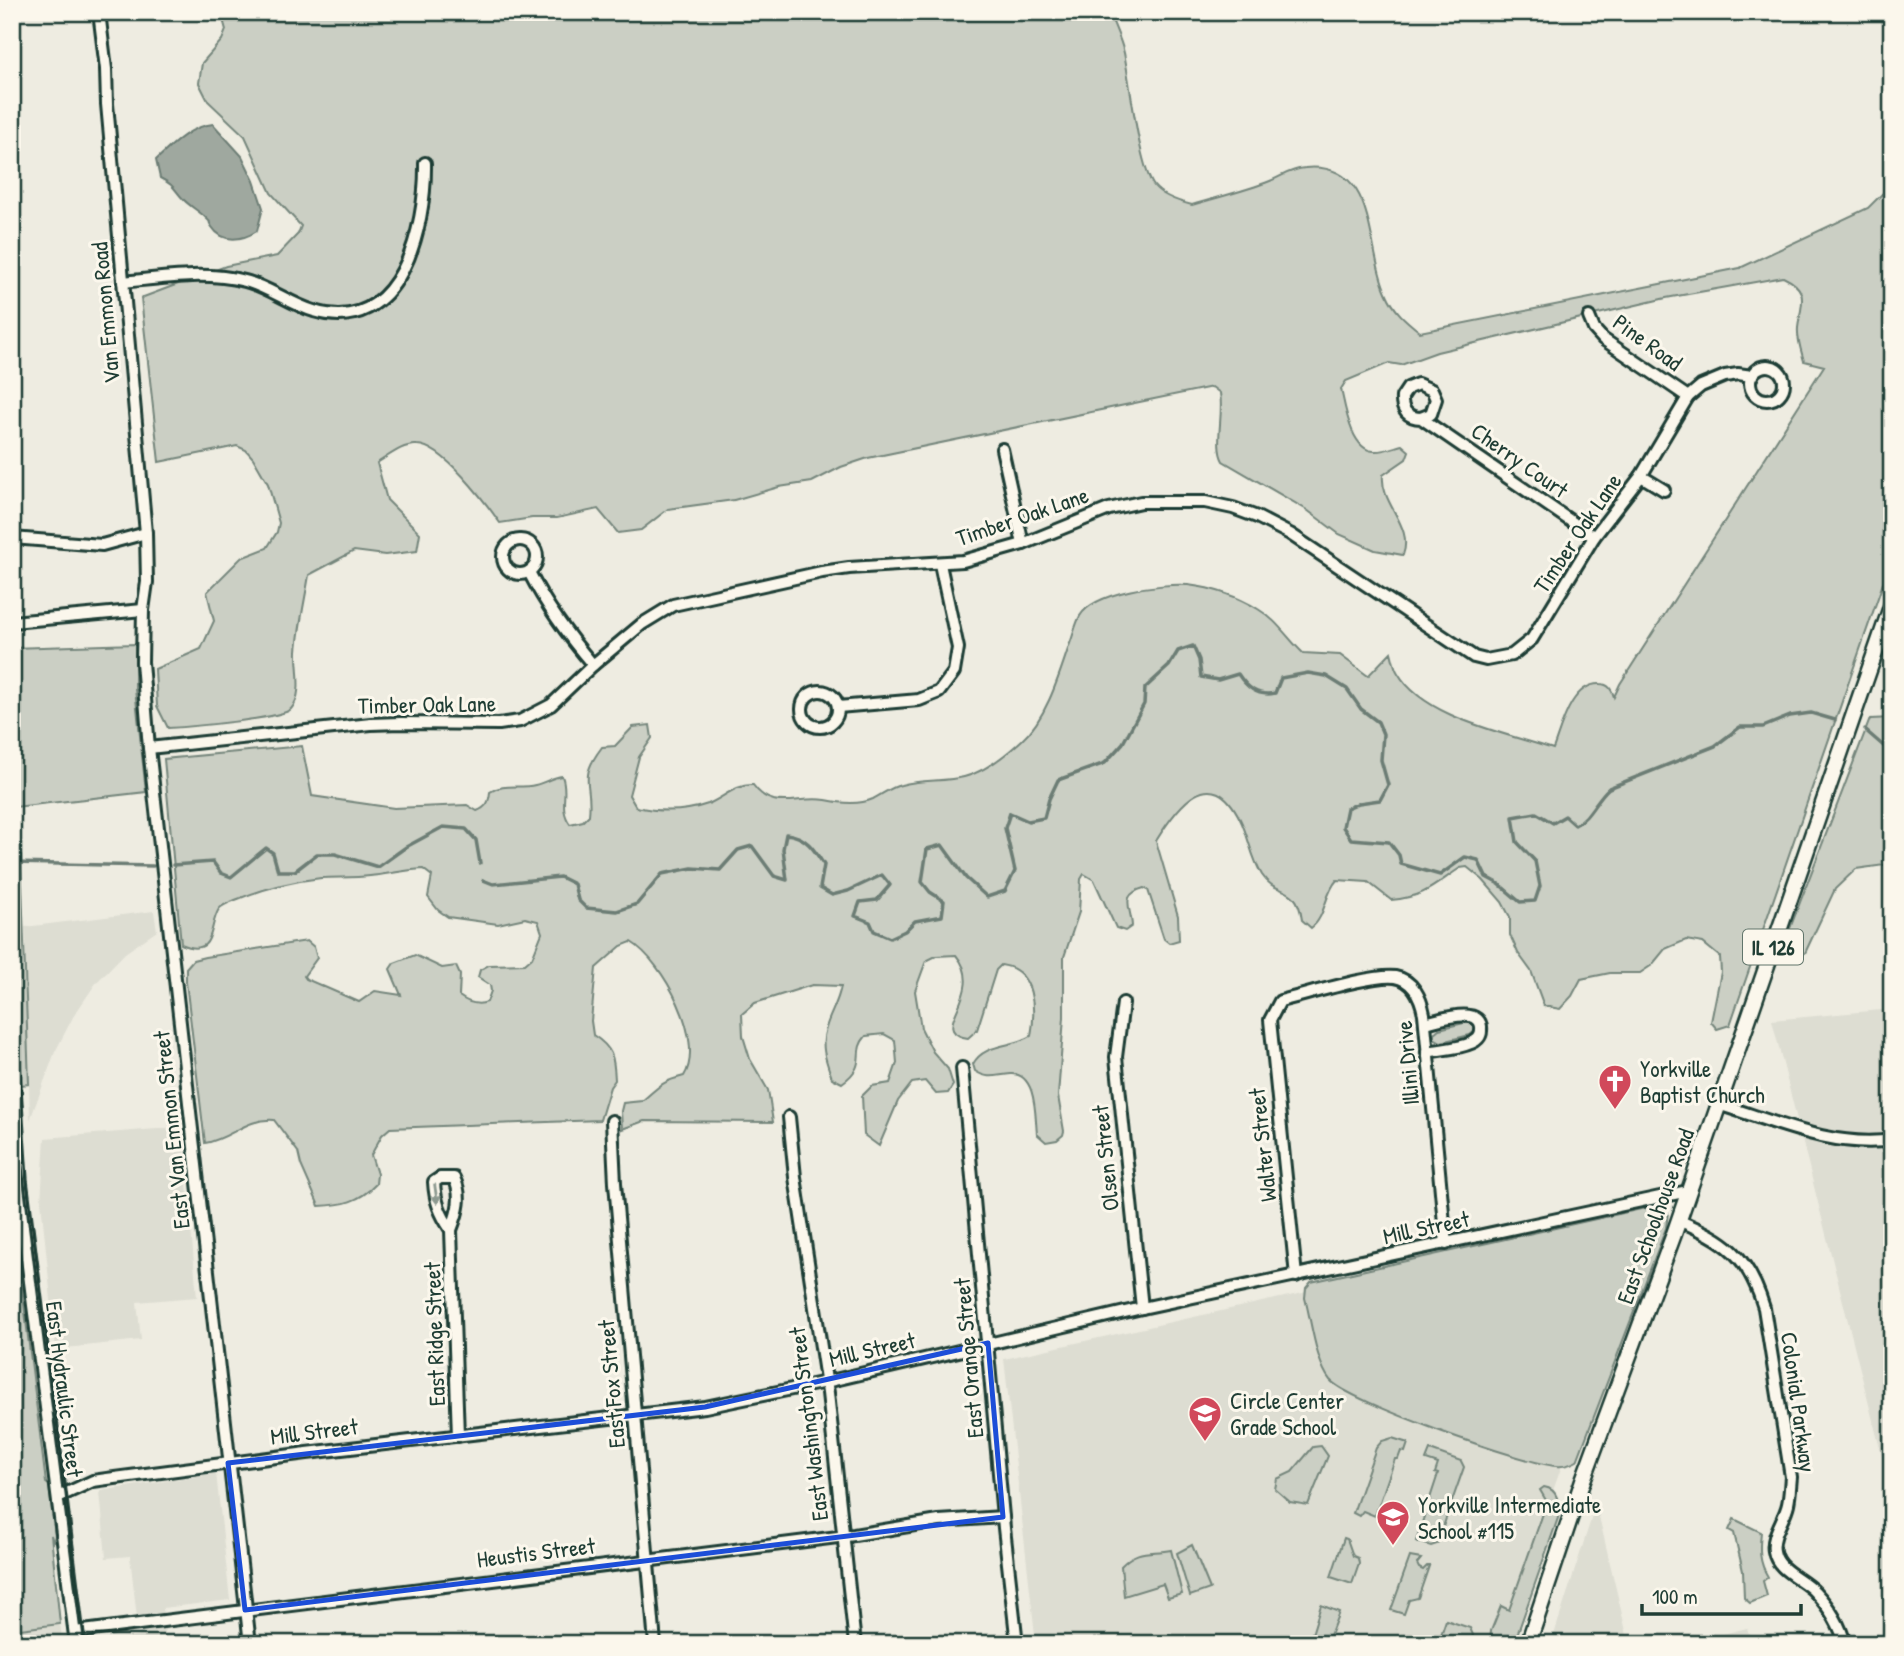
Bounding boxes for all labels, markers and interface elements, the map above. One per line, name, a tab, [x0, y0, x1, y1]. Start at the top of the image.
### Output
street label: Van Emmon Road	[83, 241, 127, 385]
street label: Pine Road	[1607, 306, 1689, 378]
street label: Cherry Court	[1465, 415, 1576, 505]
street label: Timber Oak Lane	[1526, 467, 1628, 599]
street label: Timber Oak Lane	[952, 479, 1092, 553]
street label: Timber Oak Lane	[358, 687, 496, 721]
road number: IL 126	[1743, 930, 1803, 964]
street label: Illini Drive	[1388, 1020, 1426, 1106]
street label: East Van Emmon Street	[145, 1028, 197, 1230]
place label: Yorkville Baptist Church	[1640, 1053, 1765, 1110]
church icon: Yorkville Baptist Church	[1596, 1062, 1634, 1111]
street label: Walter Street	[1241, 1086, 1283, 1203]
street label: Olsen Street	[1084, 1103, 1126, 1212]
street label: East Schoolhouse Road	[1609, 1124, 1701, 1308]
one-way arrow	[431, 1183, 442, 1205]
street label: Mill Street	[1380, 1203, 1473, 1251]
street label: East Ridge Street	[416, 1260, 452, 1407]
street label: East Orange Street	[945, 1276, 990, 1439]
street label: East Hydraulic Street	[39, 1299, 91, 1480]
street label: East Fox Street	[590, 1318, 632, 1449]
street label: East Washington Street	[781, 1324, 835, 1523]
street label: Mill Street	[826, 1324, 919, 1374]
street label: Colonial Parkway	[1774, 1330, 1824, 1474]
place label: Circle Center Grade School	[1230, 1385, 1344, 1442]
school or university icon: Circle Center Grade School	[1186, 1394, 1224, 1443]
street label: Mill Street	[269, 1410, 360, 1452]
place label: Yorkville Intermediate School #115	[1418, 1489, 1601, 1546]
school or university icon: Yorkville Intermediate School #115	[1374, 1498, 1412, 1547]
street label: Heustis Street	[475, 1529, 598, 1575]
scale bar	[1642, 1572, 1801, 1616]
text: 100 m	[1652, 1582, 1698, 1611]

